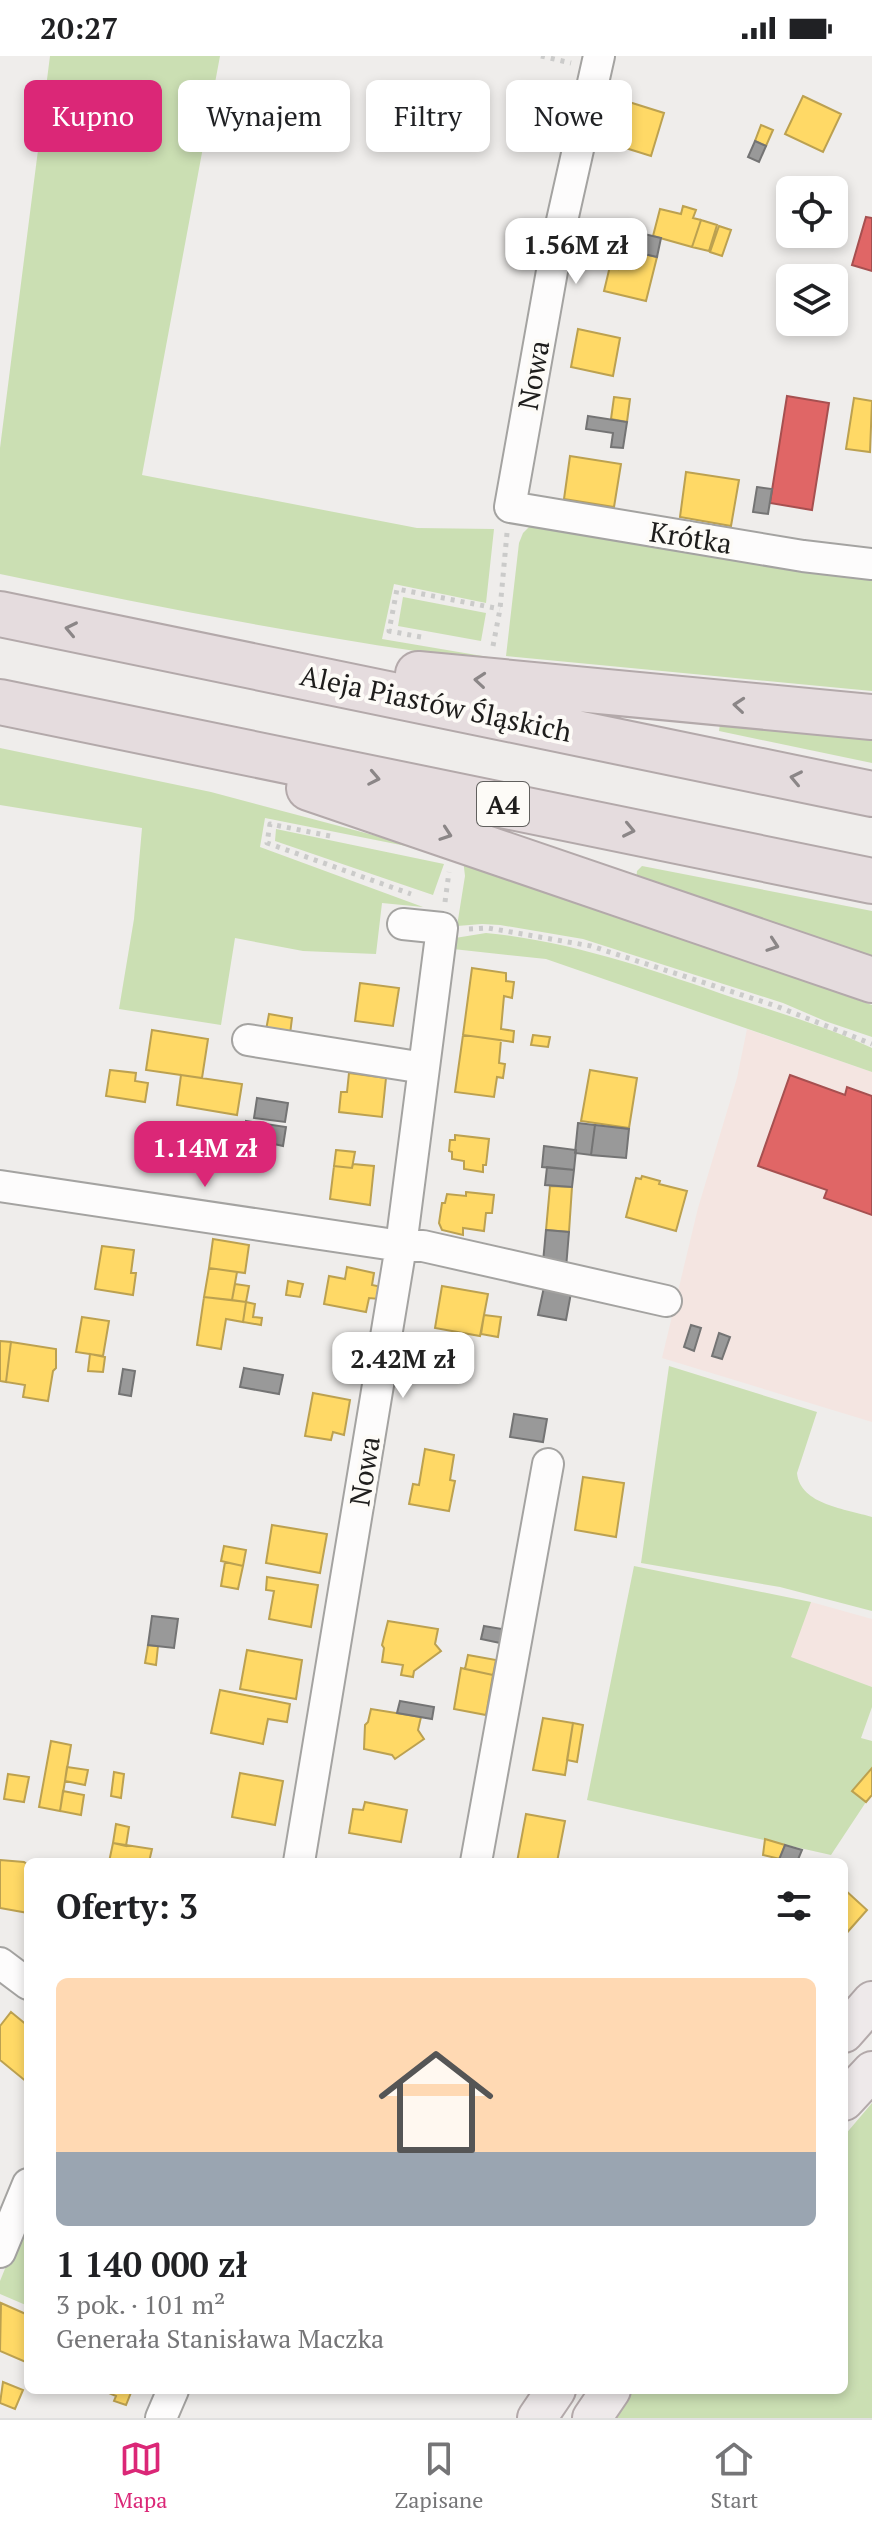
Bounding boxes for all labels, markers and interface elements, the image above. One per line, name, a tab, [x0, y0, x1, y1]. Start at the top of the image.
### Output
text: 20:27	[40, 8, 118, 48]
chip: Kupno	[24, 80, 162, 152]
chip: Wynajem	[178, 80, 350, 152]
chip: Filtry	[366, 80, 490, 152]
chip: Nowe	[506, 80, 632, 152]
map controls	[776, 176, 848, 336]
button: locate	[776, 176, 848, 248]
pin: 1.56M zł	[493, 218, 659, 286]
text: 1.56M zł	[523, 227, 629, 261]
button: layers	[776, 264, 848, 336]
street label: Nowa	[509, 337, 557, 413]
street label: Krótka	[647, 512, 735, 562]
one-way arrow	[64, 621, 78, 638]
street label: Aleja Piastów Śląskich	[297, 656, 575, 750]
one-way arrow	[473, 672, 486, 689]
one-way arrow	[732, 696, 745, 713]
one-way arrow	[367, 768, 381, 785]
one-way arrow	[789, 770, 803, 787]
road number: A4	[477, 782, 529, 826]
one-way arrow	[621, 821, 635, 838]
one-way arrow	[438, 825, 452, 841]
one-way arrow	[765, 936, 779, 952]
pin: 1.14M zł	[122, 1121, 288, 1189]
text: 1.14M zł	[152, 1130, 258, 1164]
pin: 2.42M zł	[320, 1332, 486, 1400]
text: 2.42M zł	[350, 1341, 456, 1375]
street label: Nowa	[340, 1433, 388, 1509]
text: Oferty: 3	[56, 1884, 198, 1929]
icon: filters	[772, 1884, 816, 1928]
icon: home	[364, 2030, 508, 2174]
text: 1 140 000 zł	[56, 2242, 248, 2287]
text: 3 pok. · 101 m²	[56, 2287, 225, 2321]
text: Generała Stanisława Maczka	[56, 2321, 384, 2355]
tab: Mapa	[114, 2437, 167, 2514]
tab: Zapisane	[395, 2437, 483, 2514]
tab: Start	[711, 2437, 758, 2514]

